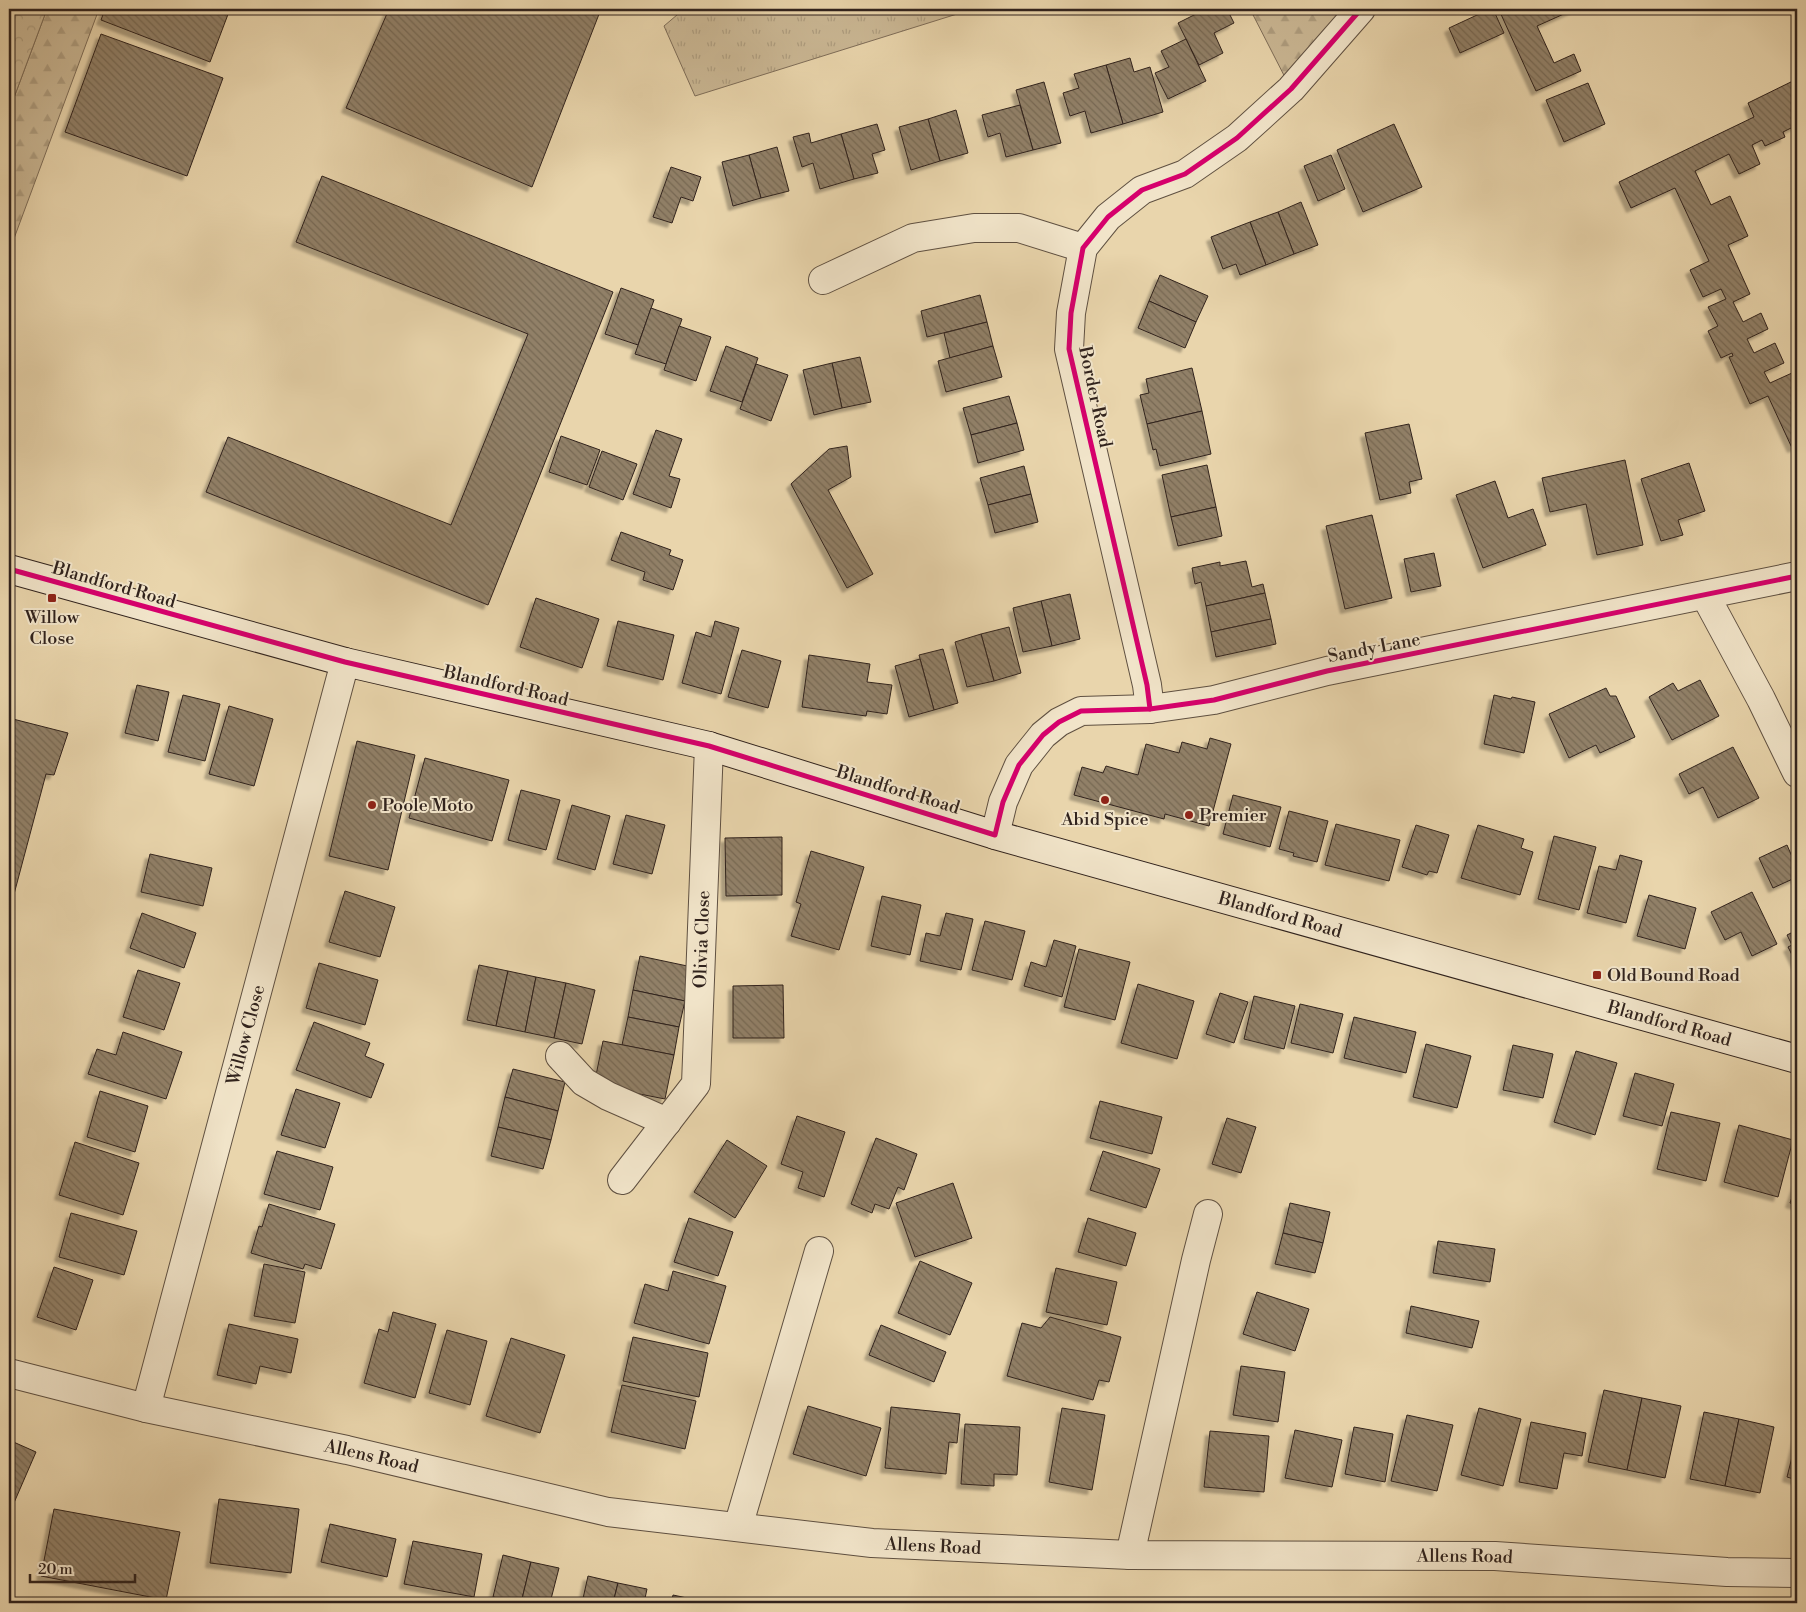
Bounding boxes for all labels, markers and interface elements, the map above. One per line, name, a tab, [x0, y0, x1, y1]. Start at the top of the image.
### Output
street label: Border Road	[1073, 343, 1117, 450]
street label: Blandford Road	[49, 556, 179, 614]
marker: Willow Close	[46, 592, 58, 604]
place label: Willow Close	[24, 606, 80, 650]
street label: Sandy Lane	[1326, 628, 1422, 668]
street label: Blandford Road	[440, 660, 572, 712]
street label: Blandford Road	[833, 760, 963, 820]
place label: Poole Moto	[382, 794, 474, 817]
marker: Abid Spice	[1099, 794, 1111, 806]
marker: Poole Moto	[366, 799, 378, 811]
place label: Premier	[1199, 804, 1267, 827]
place label: Abid Spice	[1060, 808, 1149, 831]
marker: Premier	[1183, 809, 1195, 821]
street label: Blandford Road	[1215, 886, 1346, 943]
street label: Olivia Close	[688, 890, 715, 989]
place label: Old Bound Road	[1607, 964, 1741, 987]
marker: Old Bound Road	[1591, 969, 1603, 981]
street label: Willow Close	[221, 982, 270, 1089]
street label: Blandford Road	[1604, 995, 1735, 1052]
street label: Allens Road	[321, 1434, 422, 1478]
street label: Allens Road	[884, 1532, 982, 1560]
street label: Allens Road	[1416, 1544, 1515, 1569]
scale bar	[30, 1552, 135, 1584]
text: 20 m	[38, 1560, 73, 1579]

